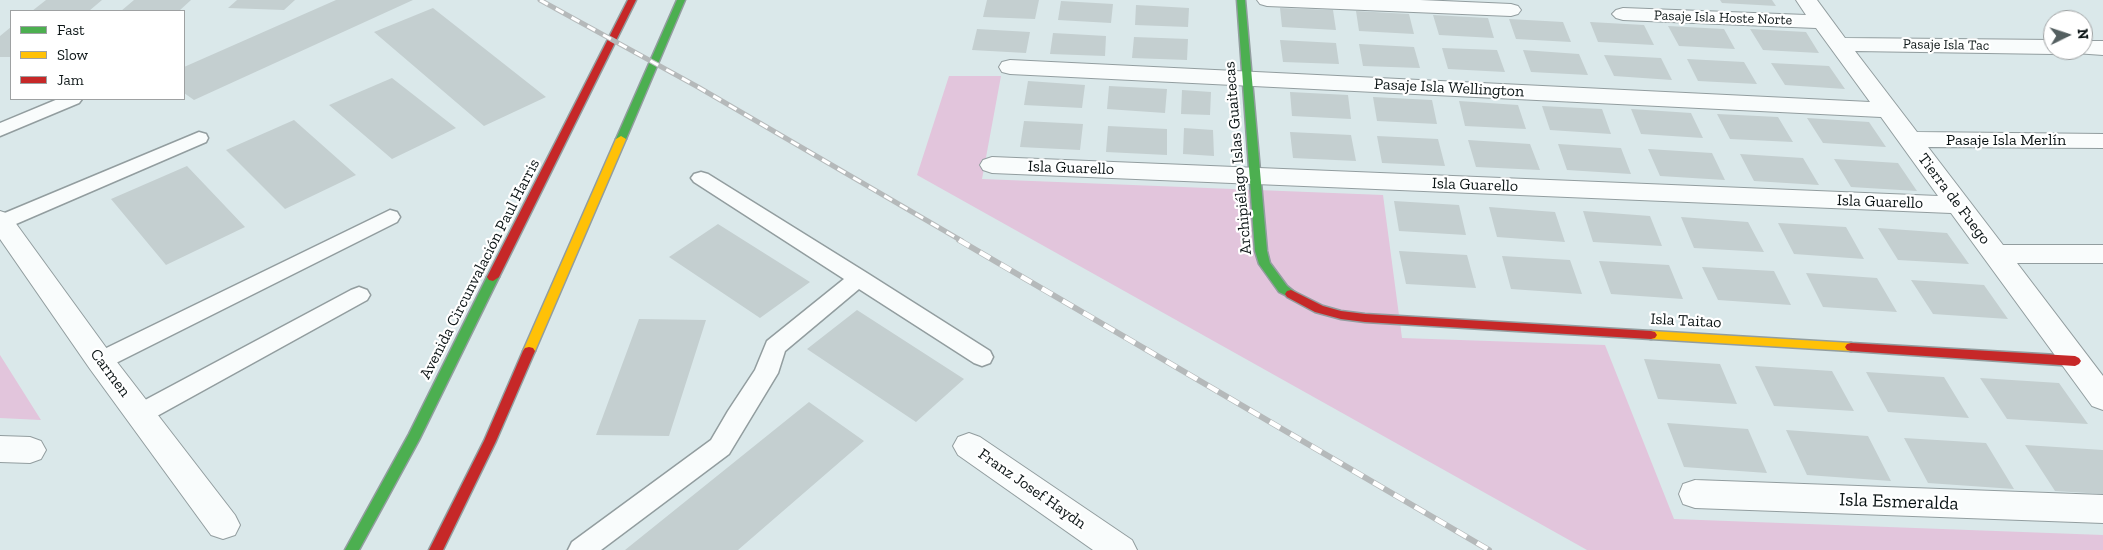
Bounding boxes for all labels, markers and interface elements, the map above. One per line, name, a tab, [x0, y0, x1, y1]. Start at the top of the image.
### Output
street label: Pasaje Isla Hoste Norte	[1654, 7, 1792, 29]
legend	[10, 10, 185, 100]
north arrow	[2043, 10, 2093, 60]
text: Fast	[57, 21, 85, 39]
text: N	[2074, 28, 2091, 40]
street label: Pasaje Isla Tac	[1903, 36, 1989, 54]
text: Slow	[57, 46, 88, 64]
street label: Archipiélago Islas Guaitecas	[1220, 61, 1256, 255]
text: Jam	[57, 71, 84, 89]
street label: Pasaje Isla Wellington	[1373, 74, 1525, 102]
street label: Pasaje Isla Merlín	[1946, 130, 2066, 150]
street label: Tierra de Fuego	[1914, 150, 1994, 248]
street label: Avenida Circunvalación Paul Harris	[416, 156, 544, 382]
street label: Isla Guarello	[1027, 157, 1115, 179]
street label: Isla Guarello	[1431, 174, 1519, 196]
street label: Isla Guarello	[1836, 191, 1924, 213]
street label: Isla Taitao	[1650, 310, 1722, 332]
street label: Carmen	[86, 345, 134, 401]
street label: Franz Josef Haydn	[974, 445, 1090, 533]
street label: Isla Esmeralda	[1839, 489, 1959, 515]

